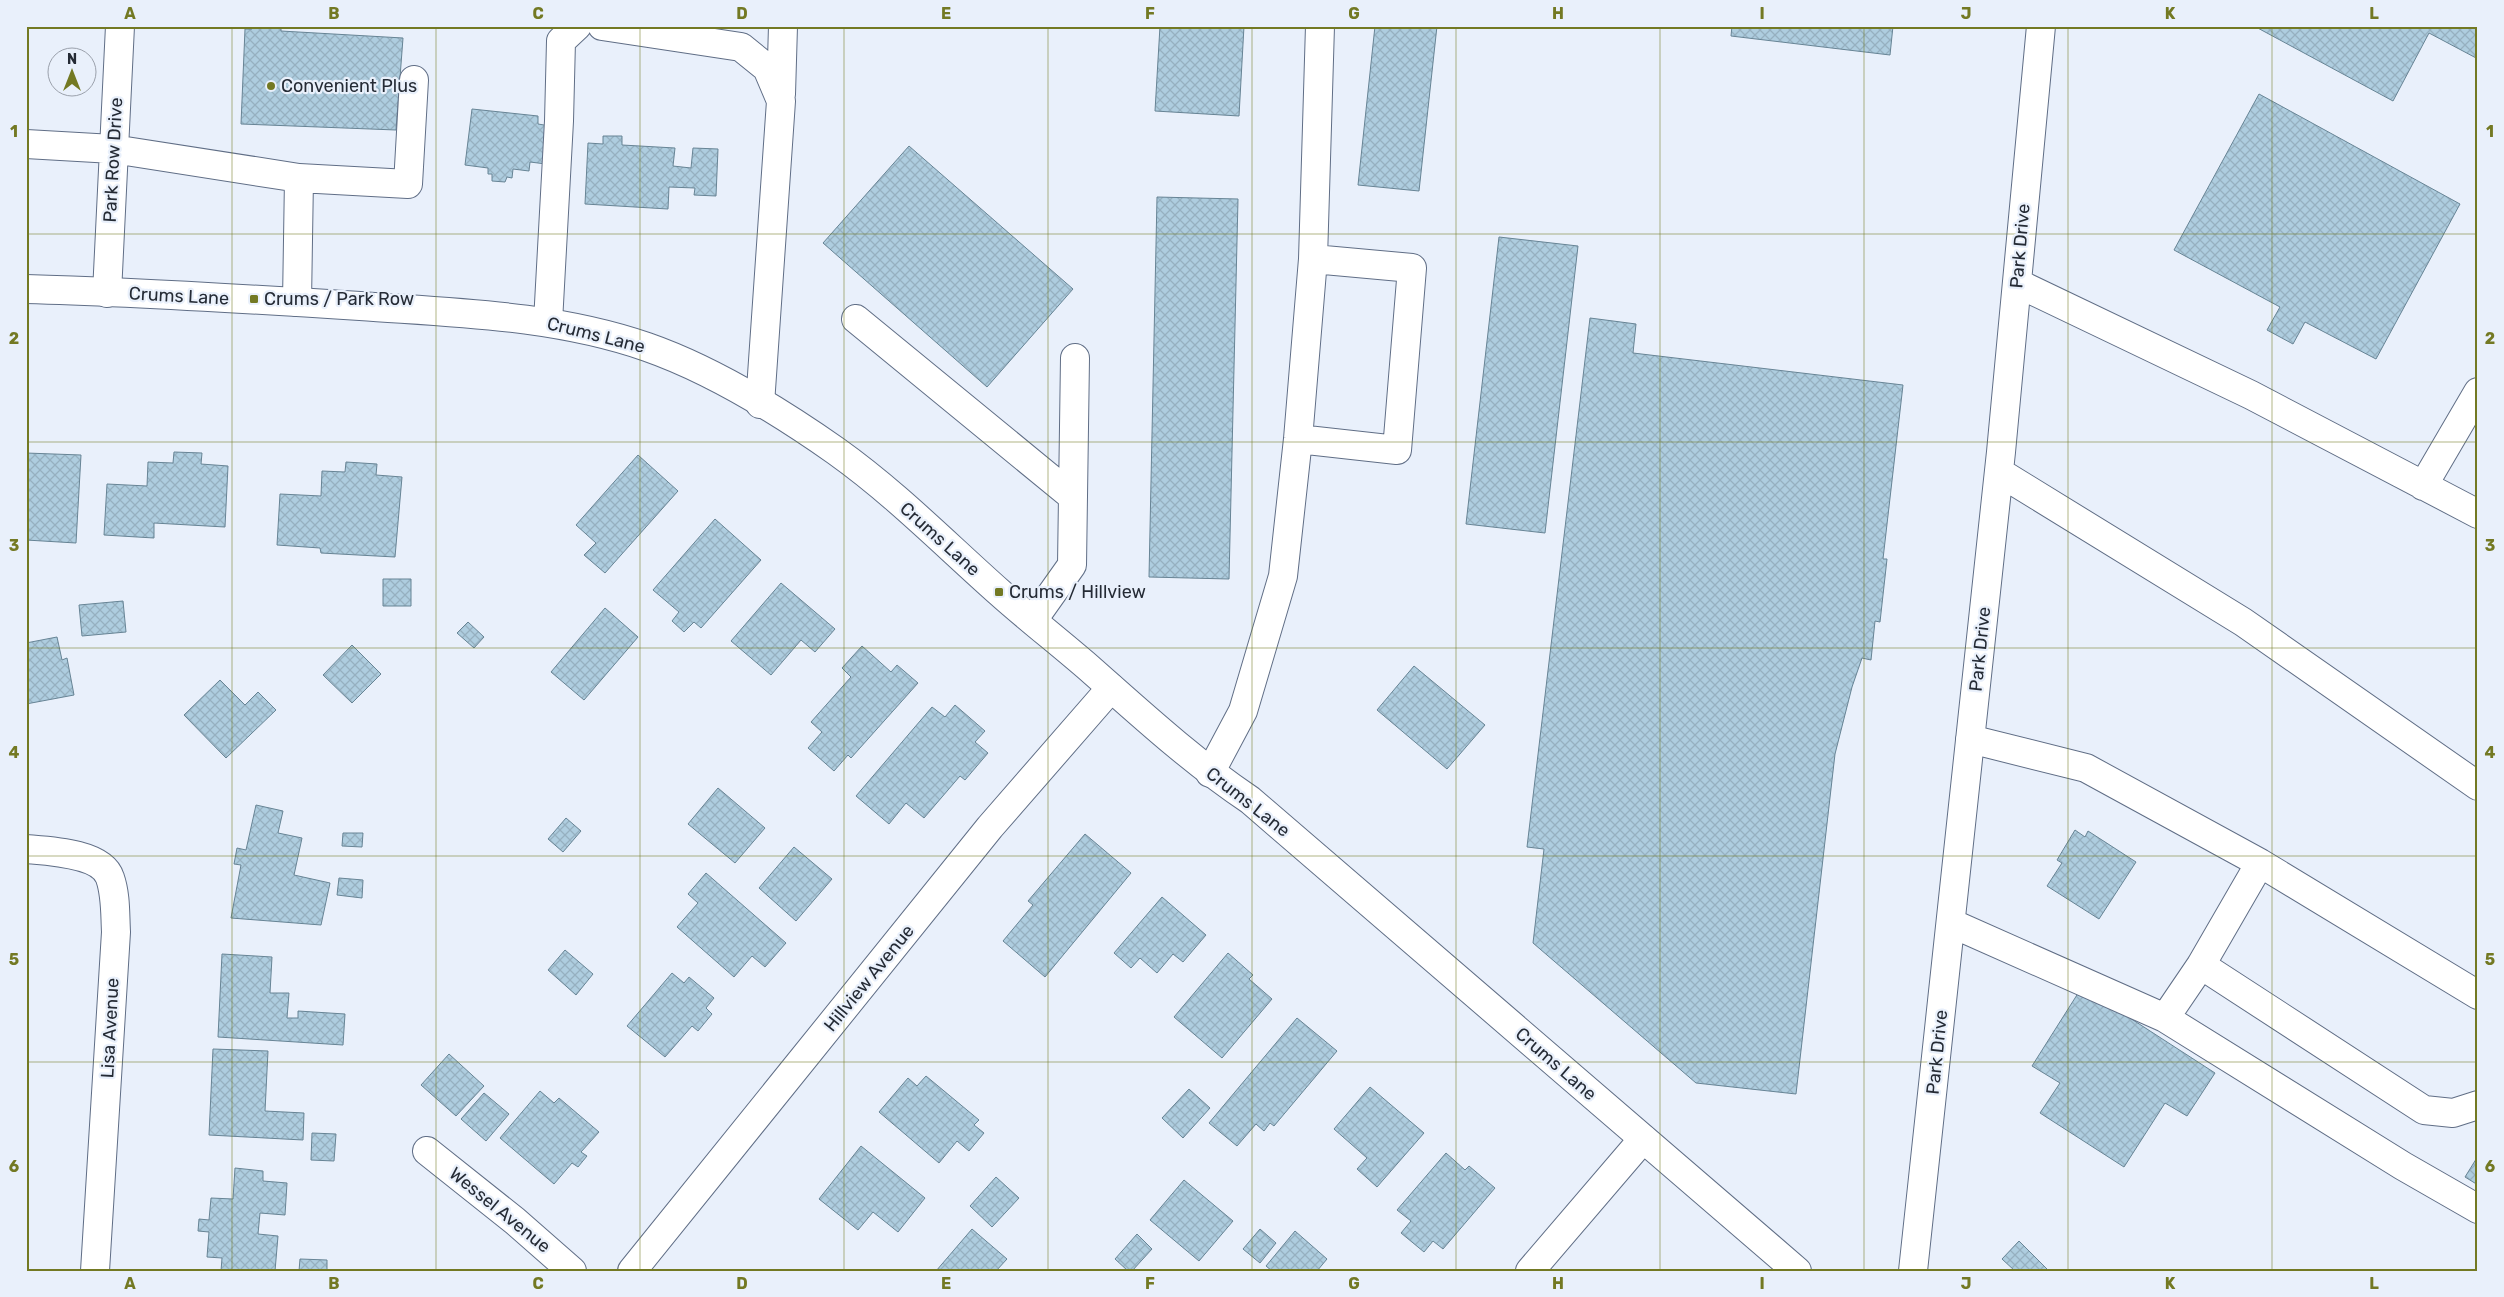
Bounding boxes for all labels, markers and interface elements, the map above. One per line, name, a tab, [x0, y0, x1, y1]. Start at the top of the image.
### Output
text: A	[124, 4, 136, 23]
text: B	[328, 4, 340, 23]
text: C	[532, 4, 544, 23]
text: D	[736, 4, 748, 23]
text: E	[941, 4, 951, 23]
text: F	[1145, 4, 1155, 23]
text: G	[1348, 4, 1360, 23]
text: H	[1552, 4, 1564, 23]
text: I	[1759, 4, 1765, 23]
text: J	[1961, 4, 1971, 23]
text: K	[2165, 4, 2176, 23]
text: L	[2369, 4, 2379, 23]
north arrow	[48, 48, 98, 98]
text: N	[67, 51, 77, 68]
place label: Convenient Plus	[281, 75, 417, 97]
marker: Convenient Plus	[265, 80, 277, 92]
street label: Park Row Drive	[99, 97, 127, 223]
text: 1	[10, 122, 18, 141]
text: 1	[2486, 122, 2494, 141]
street label: Park Drive	[2005, 203, 2035, 289]
street label: Crums Lane	[128, 282, 230, 310]
place label: Crums / Park Row	[264, 288, 414, 310]
marker: Crums / Park Row	[248, 293, 260, 305]
street label: Crums Lane	[545, 312, 647, 358]
text: 2	[9, 329, 19, 348]
text: 2	[2485, 329, 2495, 348]
street label: Crums Lane	[895, 497, 985, 581]
text: 3	[9, 536, 19, 555]
text: 3	[2485, 536, 2495, 555]
place label: Crums / Hillview	[1009, 581, 1146, 603]
marker: Crums / Hillview	[993, 586, 1005, 598]
street label: Park Drive	[1965, 606, 1995, 692]
text: 4	[9, 743, 20, 762]
text: 4	[2485, 743, 2496, 762]
street label: Crums Lane	[1202, 762, 1294, 842]
street label: Hillview Avenue	[819, 920, 919, 1036]
text: 5	[9, 950, 19, 969]
text: 5	[2485, 950, 2495, 969]
street label: Lisa Avenue	[96, 977, 124, 1079]
street label: Park Drive	[1922, 1009, 1952, 1095]
street label: Crums Lane	[1511, 1023, 1601, 1105]
text: 6	[9, 1157, 19, 1176]
text: 6	[2485, 1157, 2495, 1176]
street label: Wessel Avenue	[445, 1162, 555, 1258]
text: A	[124, 1274, 136, 1293]
text: B	[328, 1274, 340, 1293]
text: C	[532, 1274, 544, 1293]
text: D	[736, 1274, 748, 1293]
text: E	[941, 1274, 951, 1293]
text: F	[1145, 1274, 1155, 1293]
text: G	[1348, 1274, 1360, 1293]
text: H	[1552, 1274, 1564, 1293]
text: I	[1759, 1274, 1765, 1293]
text: J	[1961, 1274, 1971, 1293]
text: K	[2165, 1274, 2176, 1293]
text: L	[2369, 1274, 2379, 1293]

